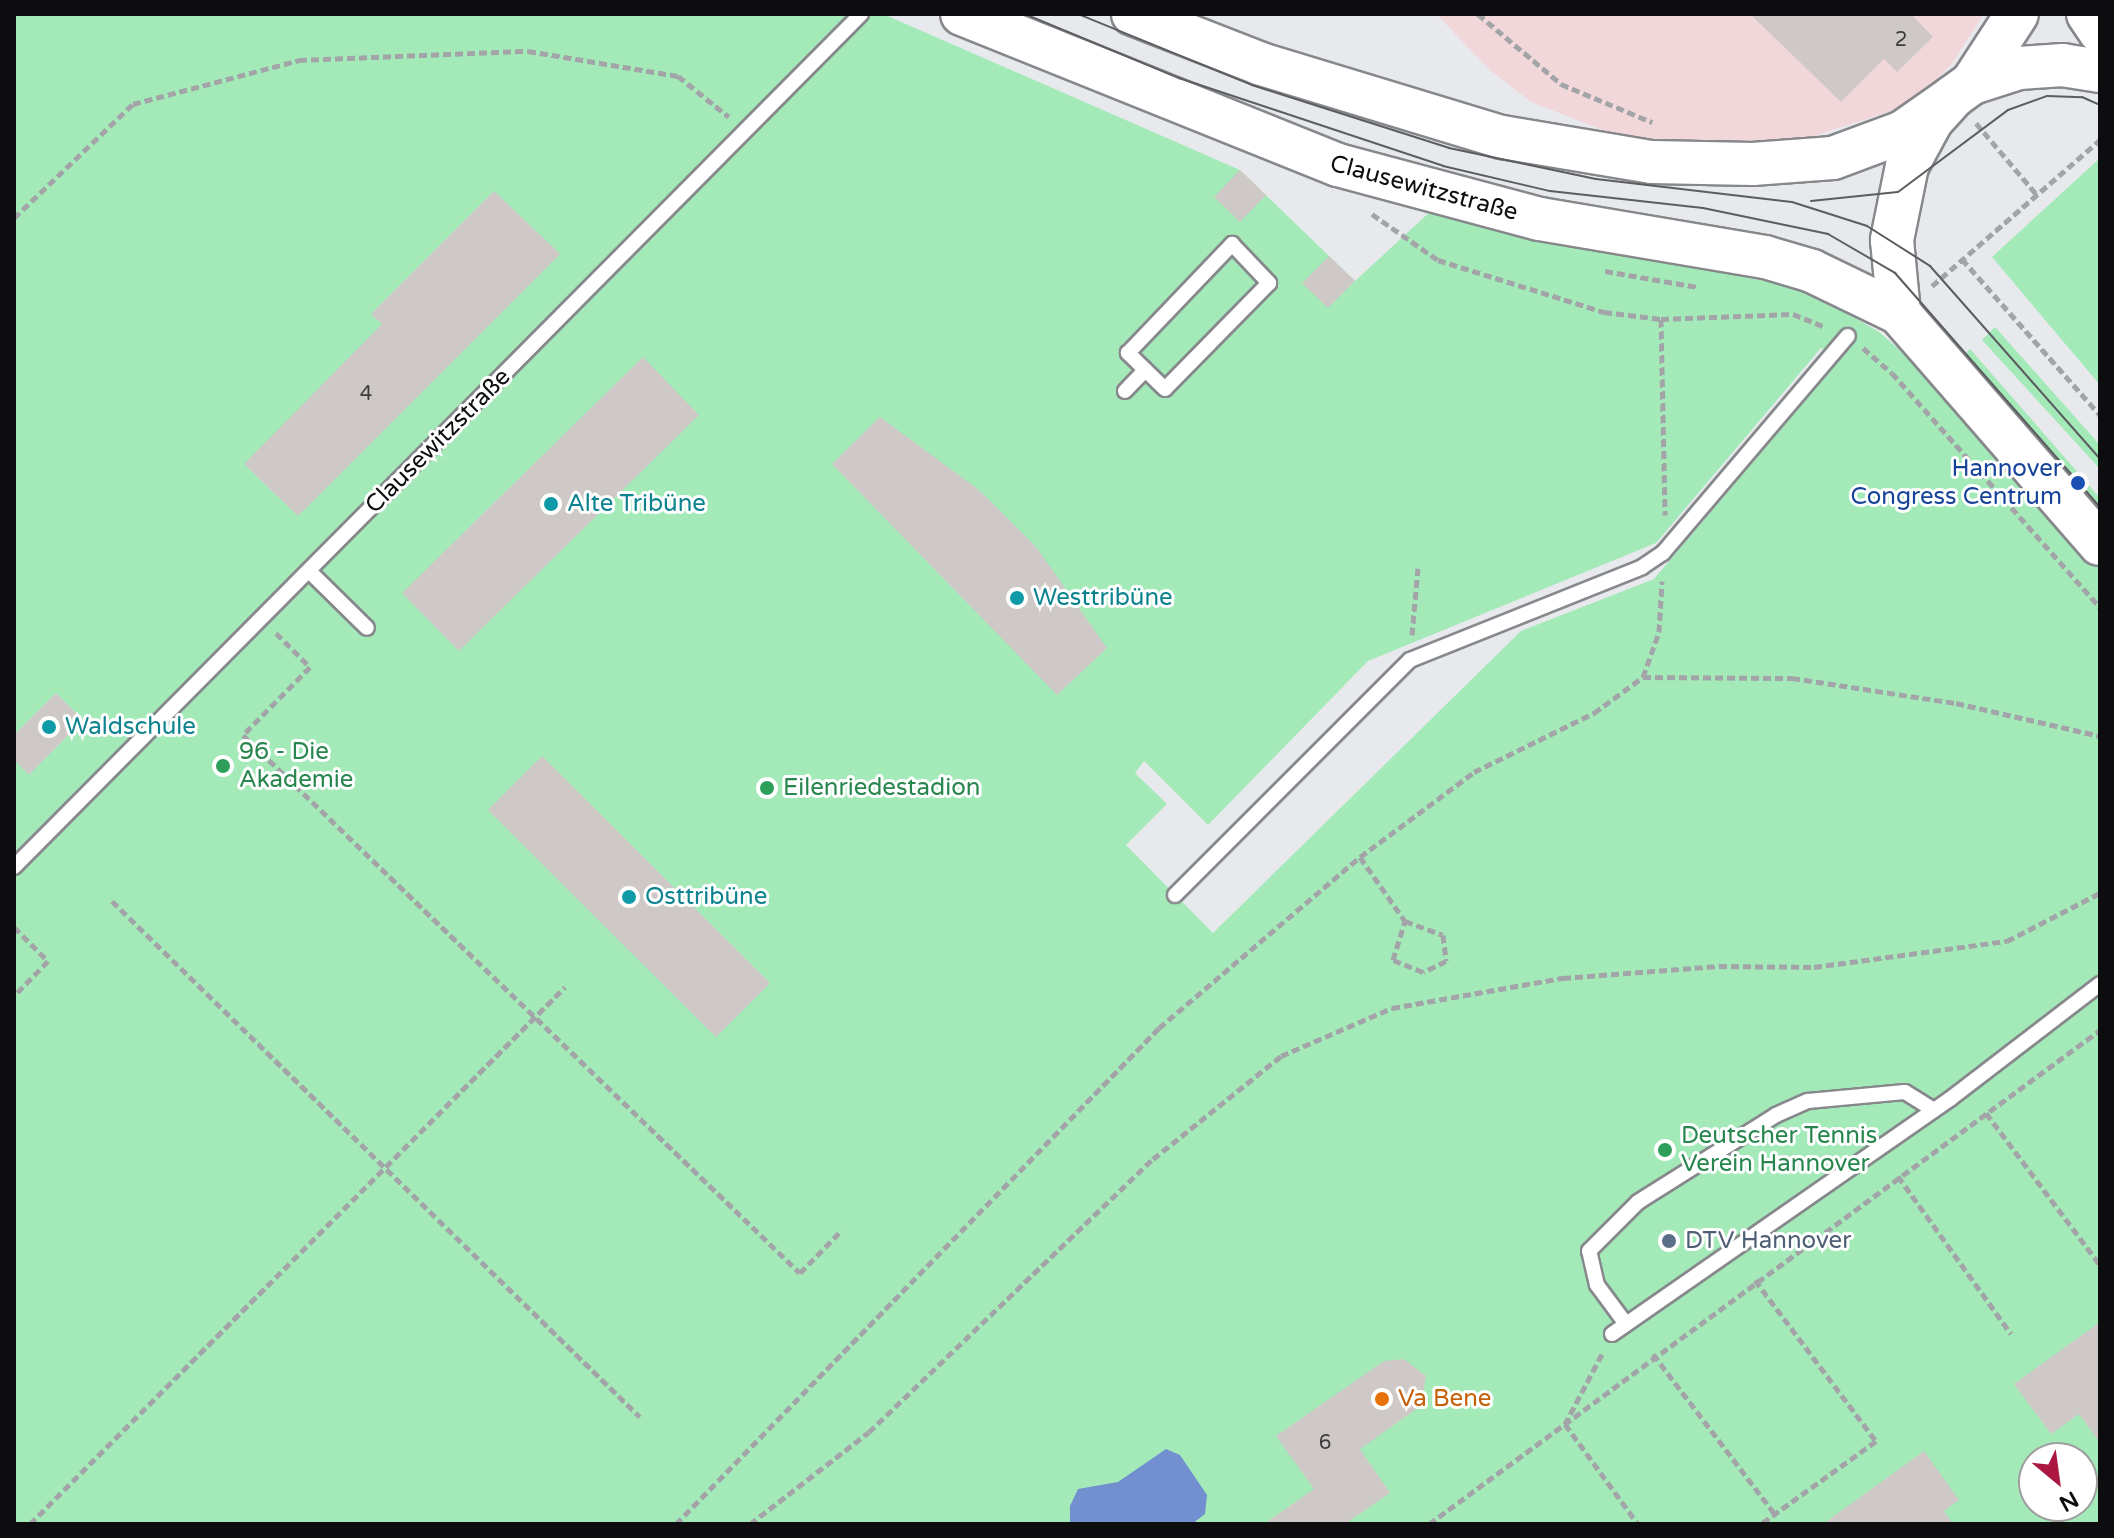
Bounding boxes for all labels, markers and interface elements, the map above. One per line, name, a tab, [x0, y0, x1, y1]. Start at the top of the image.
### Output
house number: 2	[1895, 28, 1907, 52]
street label: Clausewitzstraße	[1327, 149, 1521, 227]
street label: Clausewitzstraße	[360, 363, 516, 519]
house number: 4	[360, 382, 372, 406]
place label: Hannover Congress Centrum	[1850, 455, 2062, 511]
marker: Hannover Congress Centrum	[2069, 474, 2087, 492]
place label: Alte Tribüne	[567, 490, 706, 518]
marker: Alte Tribüne	[542, 495, 560, 513]
place label: Westtribüne	[1033, 584, 1173, 612]
marker: Westtribüne	[1008, 589, 1026, 607]
place label: Waldschule	[65, 713, 196, 741]
marker: Waldschule	[40, 718, 58, 736]
place label: 96 - Die Akademie	[239, 738, 353, 794]
marker: 96 - Die Akademie	[214, 757, 232, 775]
place label: Eilenriedestadion	[783, 774, 980, 802]
marker: Eilenriedestadion	[758, 779, 776, 797]
place label: Osttribüne	[645, 883, 767, 911]
marker: Osttribüne	[620, 888, 638, 906]
place label: Deutscher Tennis Verein Hannover	[1681, 1122, 1877, 1178]
marker: Deutscher Tennis Verein Hannover	[1656, 1141, 1674, 1159]
place label: DTV Hannover	[1685, 1227, 1851, 1255]
marker: DTV Hannover	[1660, 1232, 1678, 1250]
place label: Va Bene	[1398, 1385, 1491, 1413]
marker: Va Bene	[1373, 1390, 1391, 1408]
house number: 6	[1319, 1431, 1331, 1455]
north arrow	[2018, 1442, 2098, 1522]
text: N	[2055, 1486, 2083, 1517]

